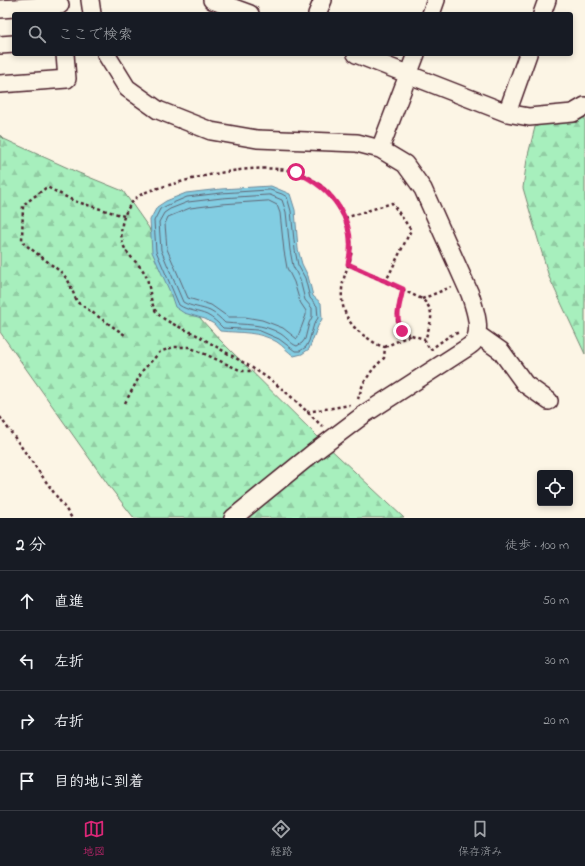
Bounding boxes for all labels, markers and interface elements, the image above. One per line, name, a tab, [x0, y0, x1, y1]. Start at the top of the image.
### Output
search box	[12, 12, 573, 56]
icon: search	[26, 23, 48, 45]
text: ここで検索	[58, 24, 133, 46]
route start	[287, 163, 305, 181]
route end	[393, 322, 411, 340]
map controls	[537, 470, 573, 506]
button: locate	[537, 470, 573, 506]
text: 2 分	[16, 533, 46, 558]
text: 徒歩 · 100 m	[505, 536, 569, 555]
icon: ahead	[16, 590, 38, 612]
text: 直進	[54, 591, 84, 613]
text: 50 m	[543, 591, 569, 610]
icon: left	[16, 650, 38, 672]
text: 左折	[54, 651, 84, 673]
text: 30 m	[545, 651, 569, 670]
icon: right	[16, 710, 38, 732]
text: 右折	[54, 711, 84, 733]
text: 20 m	[544, 711, 569, 730]
icon: arrive	[16, 770, 38, 792]
text: 目的地に到着	[54, 771, 144, 793]
tab: 地図	[83, 818, 105, 860]
tab: 経路	[270, 818, 292, 860]
tab: 保存済み	[458, 818, 502, 860]

